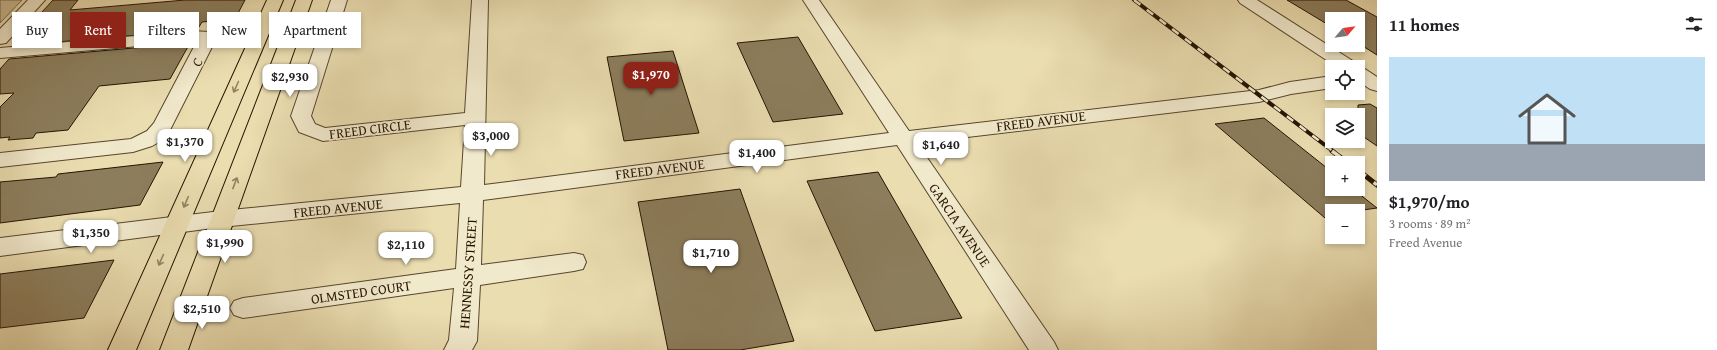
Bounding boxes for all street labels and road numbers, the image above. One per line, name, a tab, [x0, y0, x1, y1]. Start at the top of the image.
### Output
street label: C	[186, 54, 208, 70]
street label: FREED AVENUE	[995, 106, 1087, 136]
street label: FREED CIRCLE	[328, 114, 412, 144]
street label: FREED AVENUE	[614, 154, 706, 184]
street label: GARCIA AVENUE	[924, 179, 996, 271]
street label: FREED AVENUE	[292, 193, 384, 223]
street label: HENNESSY STREET	[454, 216, 482, 329]
street label: OLMSTED COURT	[310, 275, 413, 309]

